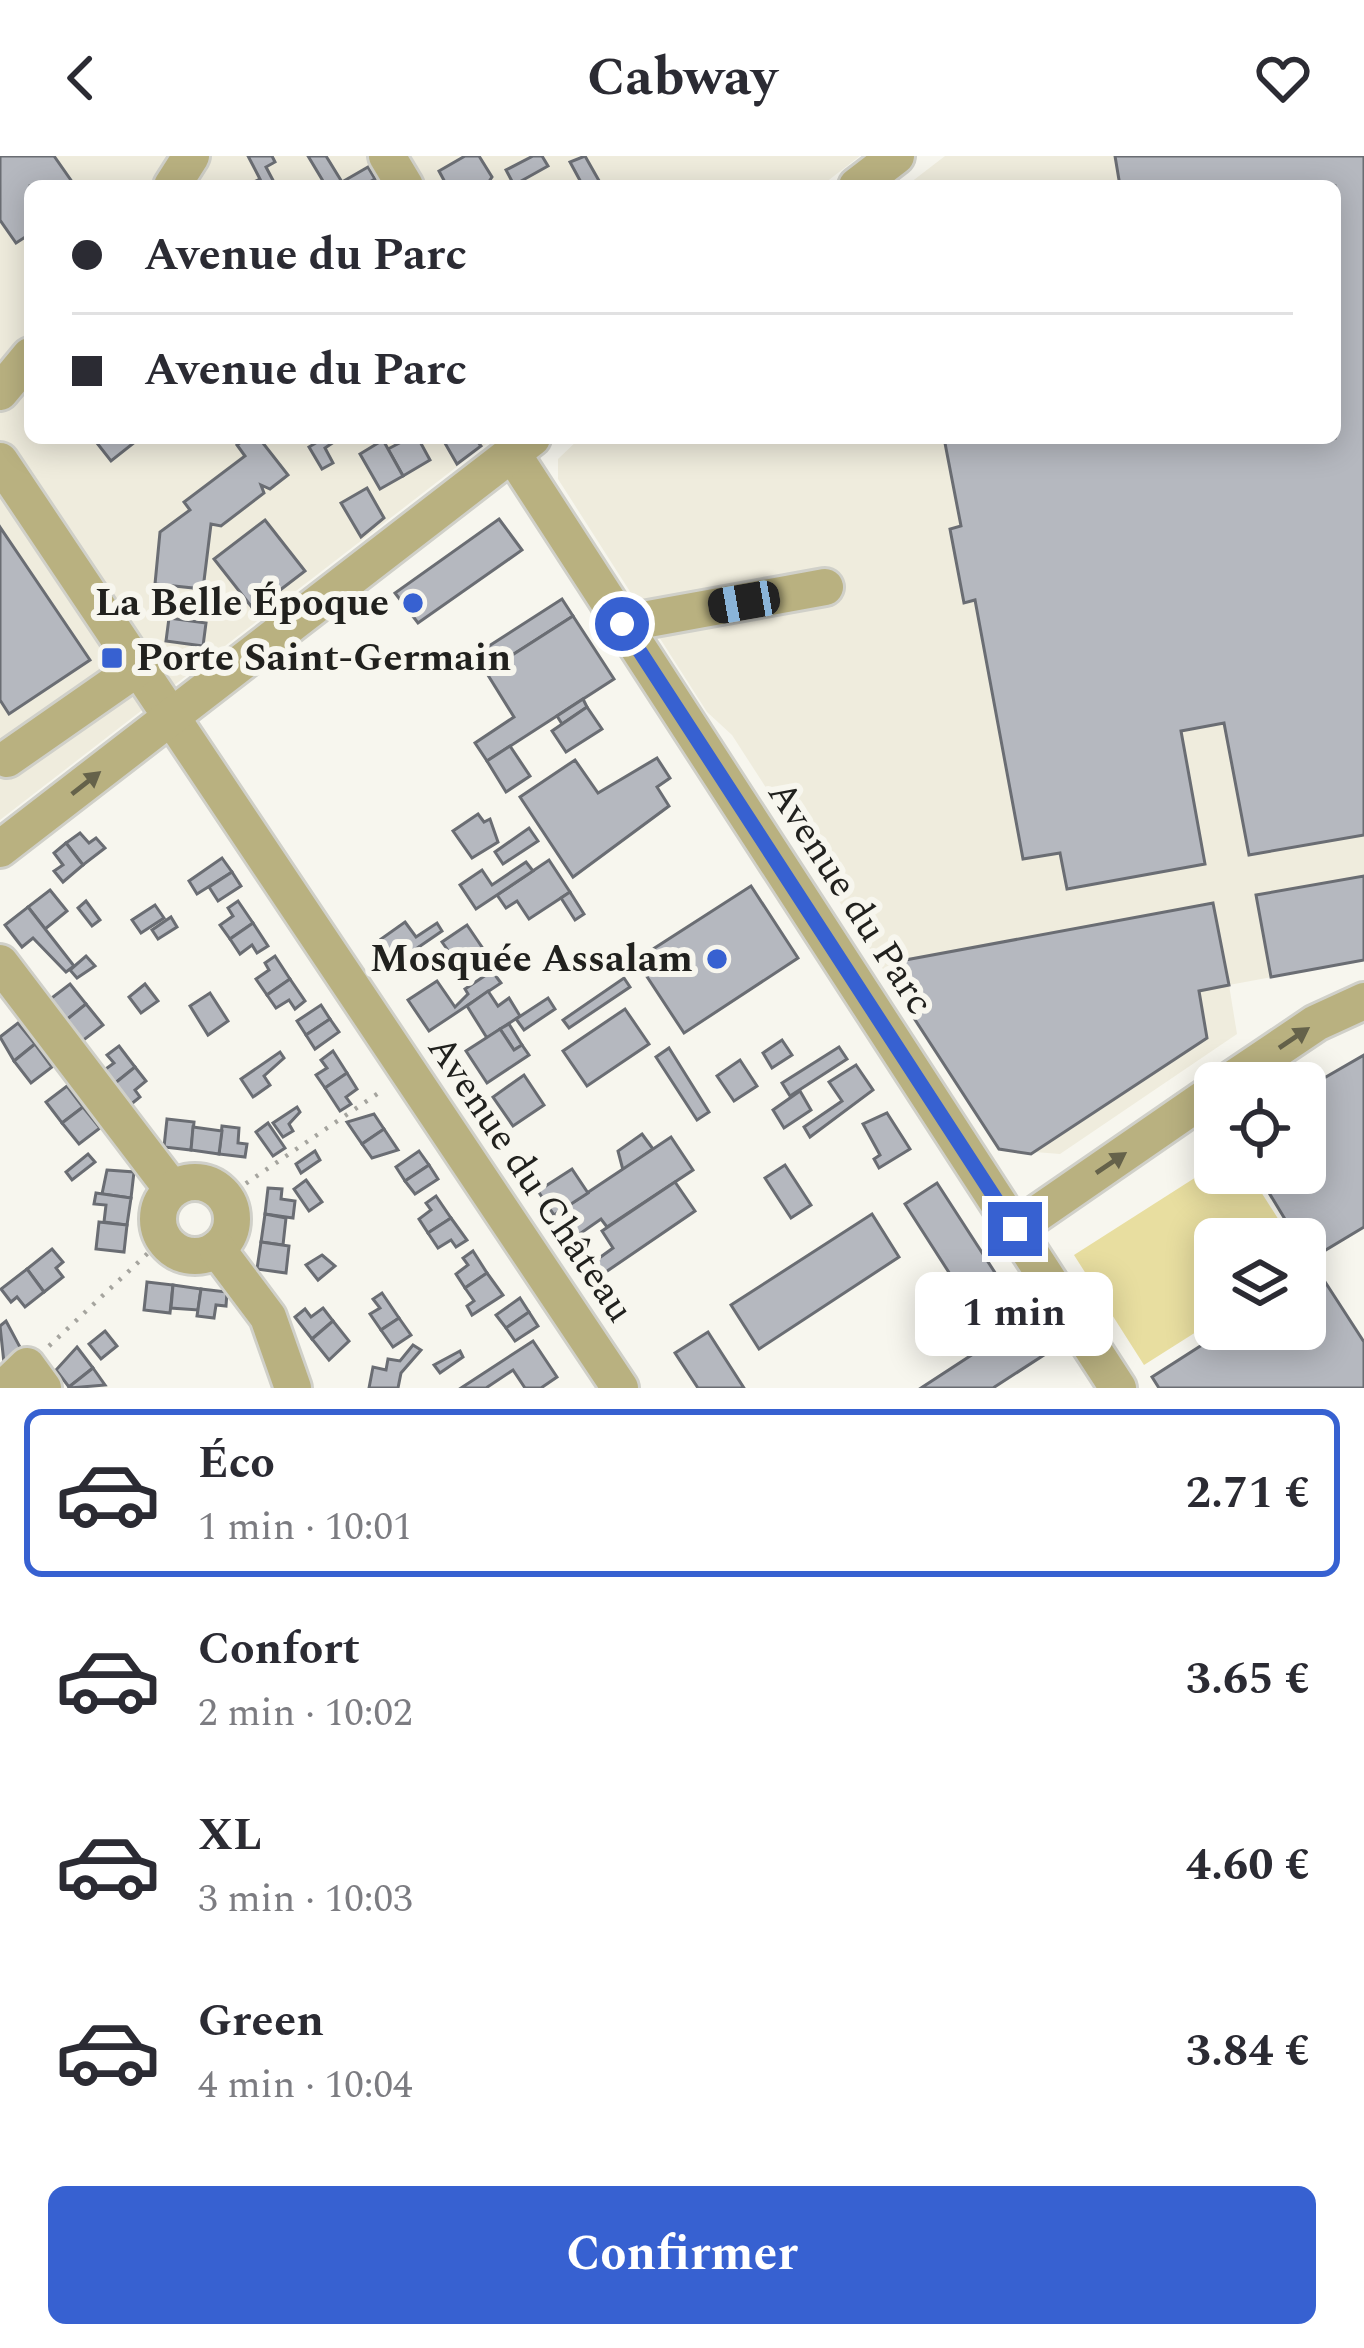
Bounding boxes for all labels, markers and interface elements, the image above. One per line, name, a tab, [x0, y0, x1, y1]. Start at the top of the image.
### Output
text: Cabway	[587, 37, 777, 119]
icon: back	[48, 45, 114, 111]
icon: heart	[1250, 45, 1316, 111]
text: Avenue du Parc	[144, 221, 467, 290]
text: Avenue du Parc	[144, 336, 467, 405]
place label: La Belle Époque	[95, 574, 389, 633]
car	[705, 578, 783, 626]
marker: La Belle Époque	[400, 590, 426, 616]
route start	[595, 597, 649, 651]
place label: Porte Saint-Germain	[136, 629, 511, 688]
marker: Porte Saint-Germain	[99, 645, 125, 671]
street label: Avenue du Parc	[752, 769, 948, 1027]
one-way arrow	[71, 771, 102, 795]
place label: Mosquée Assalam	[370, 930, 693, 989]
marker: Mosquée Assalam	[704, 946, 730, 972]
street label: Avenue du Château	[412, 1023, 648, 1335]
one-way arrow	[1277, 1027, 1310, 1050]
map controls	[1194, 1062, 1326, 1350]
button: locate	[1194, 1062, 1326, 1194]
one-way arrow	[1095, 1152, 1127, 1175]
route end	[988, 1202, 1042, 1256]
button: layers	[1194, 1218, 1326, 1350]
callout: 1 min	[916, 1271, 1114, 1355]
text: 1 min	[962, 1284, 1066, 1343]
text: Éco	[198, 1429, 275, 1498]
icon: car	[54, 1439, 162, 1547]
text: 2.71 €	[1186, 1459, 1310, 1528]
text: 1 min · 10:01	[198, 1498, 413, 1557]
text: Confort	[198, 1615, 360, 1684]
icon: car	[54, 1625, 162, 1733]
text: 3.65 €	[1186, 1645, 1310, 1714]
text: 2 min · 10:02	[198, 1684, 413, 1743]
text: XL	[198, 1801, 262, 1870]
icon: car	[54, 1811, 162, 1919]
text: 4.60 €	[1186, 1831, 1310, 1900]
text: 3 min · 10:03	[198, 1870, 413, 1929]
text: Green	[198, 1987, 324, 2056]
icon: car	[54, 1997, 162, 2105]
text: 3.84 €	[1186, 2017, 1310, 2086]
text: 4 min · 10:04	[198, 2056, 413, 2115]
button: Confirmer	[48, 2186, 1316, 2324]

